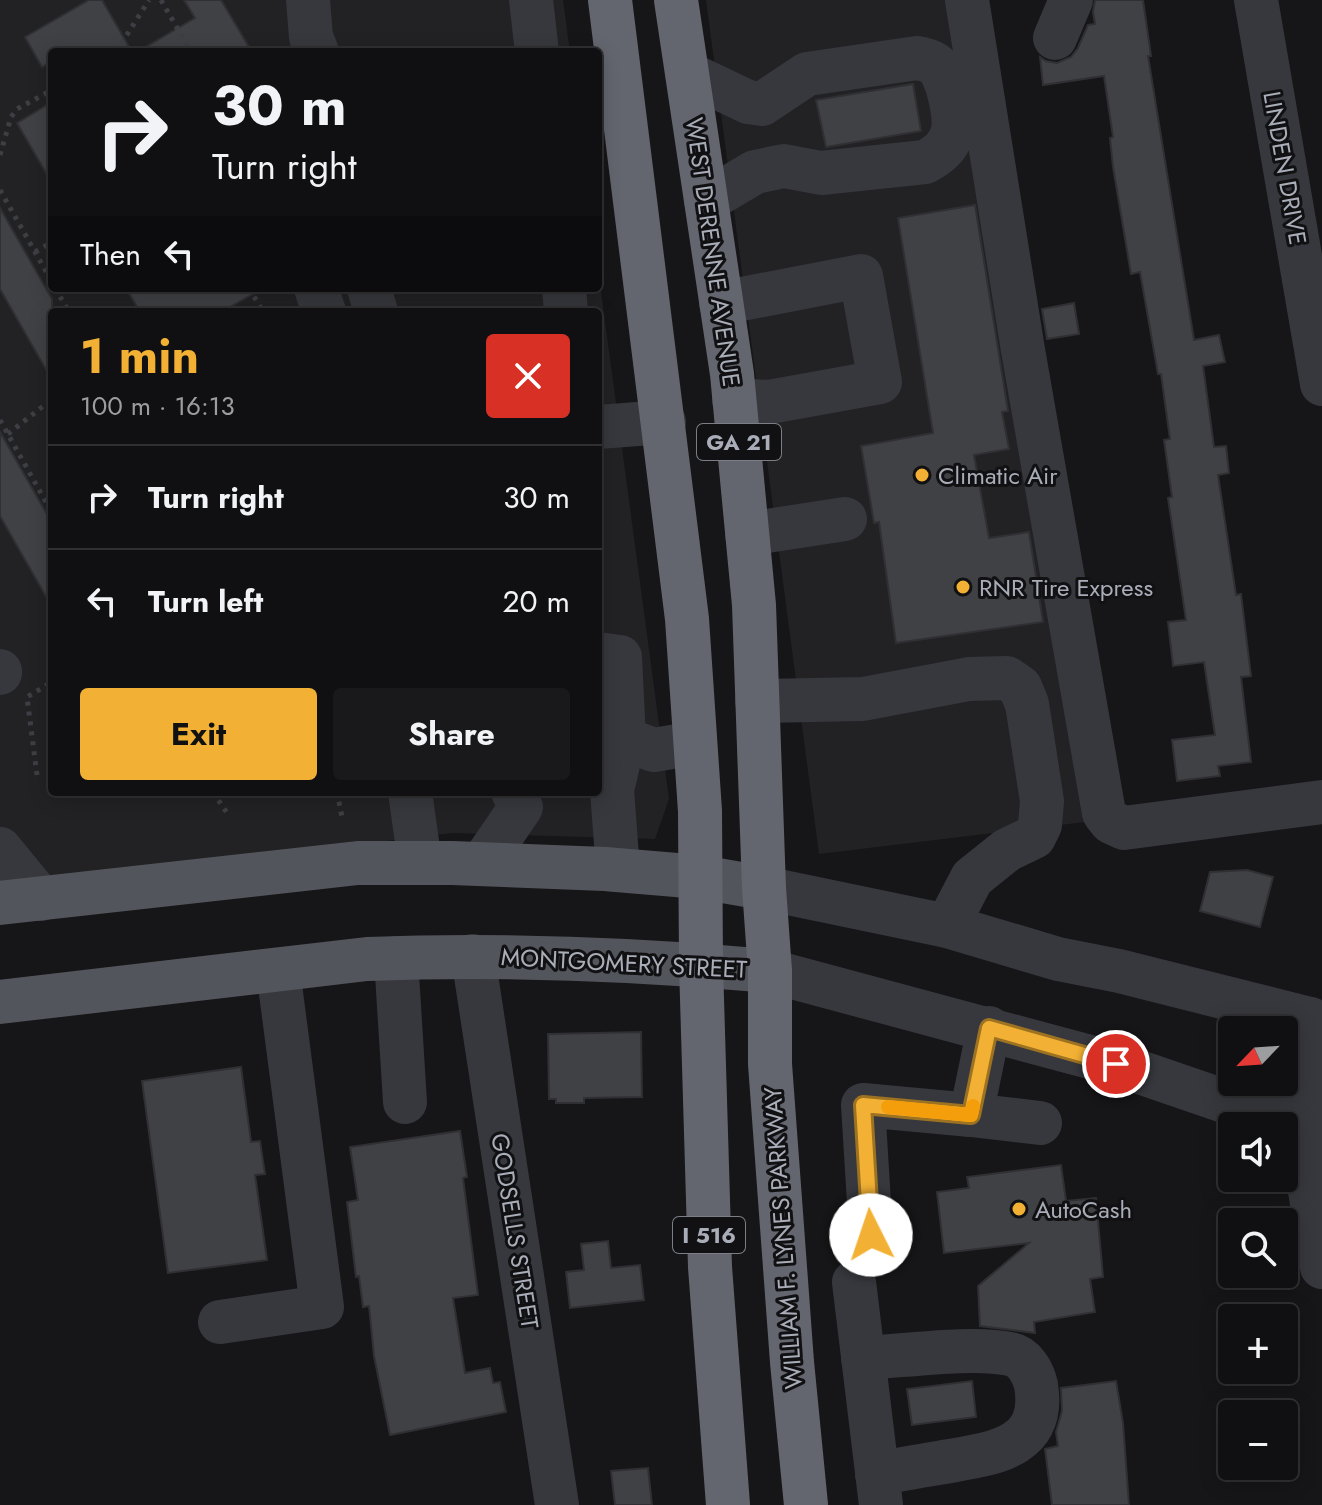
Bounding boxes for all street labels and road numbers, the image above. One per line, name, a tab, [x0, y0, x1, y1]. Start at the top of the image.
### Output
street label: LINDEN DRIVE	[1254, 89, 1316, 247]
street label: WEST DERENNE AVENUE	[677, 115, 749, 389]
road number: GA 21	[697, 424, 781, 460]
street label: MONTGOMERY STREET	[500, 939, 748, 987]
street label: WILLIAM F. LYNES PARKWAY	[755, 1085, 811, 1390]
street label: GODSELLS STREET	[482, 1131, 548, 1331]
road number: I 516	[673, 1217, 745, 1253]

